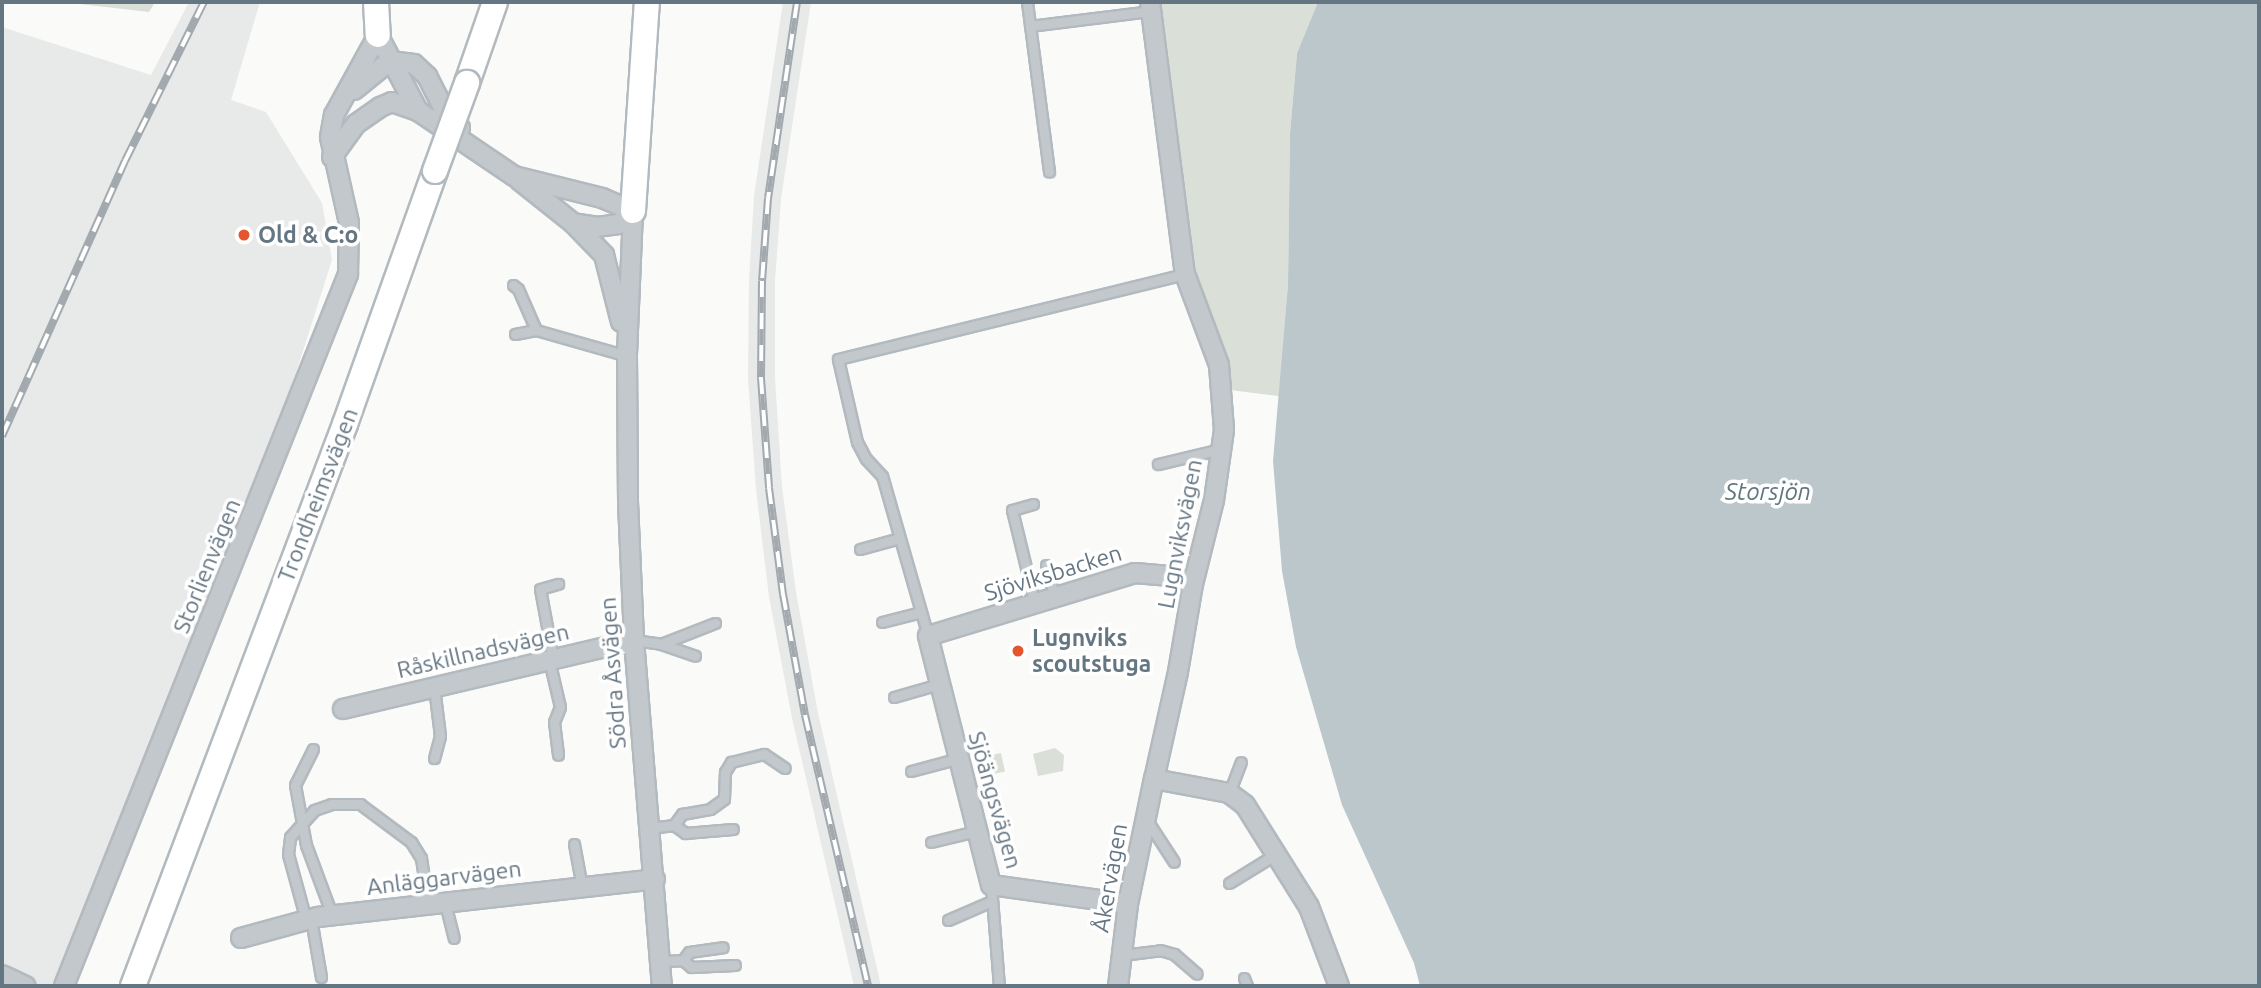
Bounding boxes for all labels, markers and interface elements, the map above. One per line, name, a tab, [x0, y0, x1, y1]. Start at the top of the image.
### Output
place label: Old & C:o	[258, 221, 358, 249]
marker: Old & C:o	[236, 227, 252, 243]
street label: Trondheimsvägen	[272, 404, 364, 586]
street label: Lugnviksvägen	[1152, 457, 1208, 611]
water label: Storsjön	[1725, 478, 1811, 506]
street label: Storlienvägen	[167, 495, 247, 637]
street label: Sjöviksbacken	[981, 539, 1125, 607]
street label: Södra Åsvägen	[594, 596, 632, 750]
street label: Råskillnadsvägen	[394, 618, 572, 684]
place label: Lugnviks scoutstuga	[1032, 624, 1151, 678]
marker: Lugnviks scoutstuga	[1010, 643, 1026, 659]
street label: Sjöängsvägen	[962, 728, 1028, 872]
street label: Åkervägen	[1087, 821, 1133, 935]
street label: Anläggarvägen	[365, 855, 523, 901]

